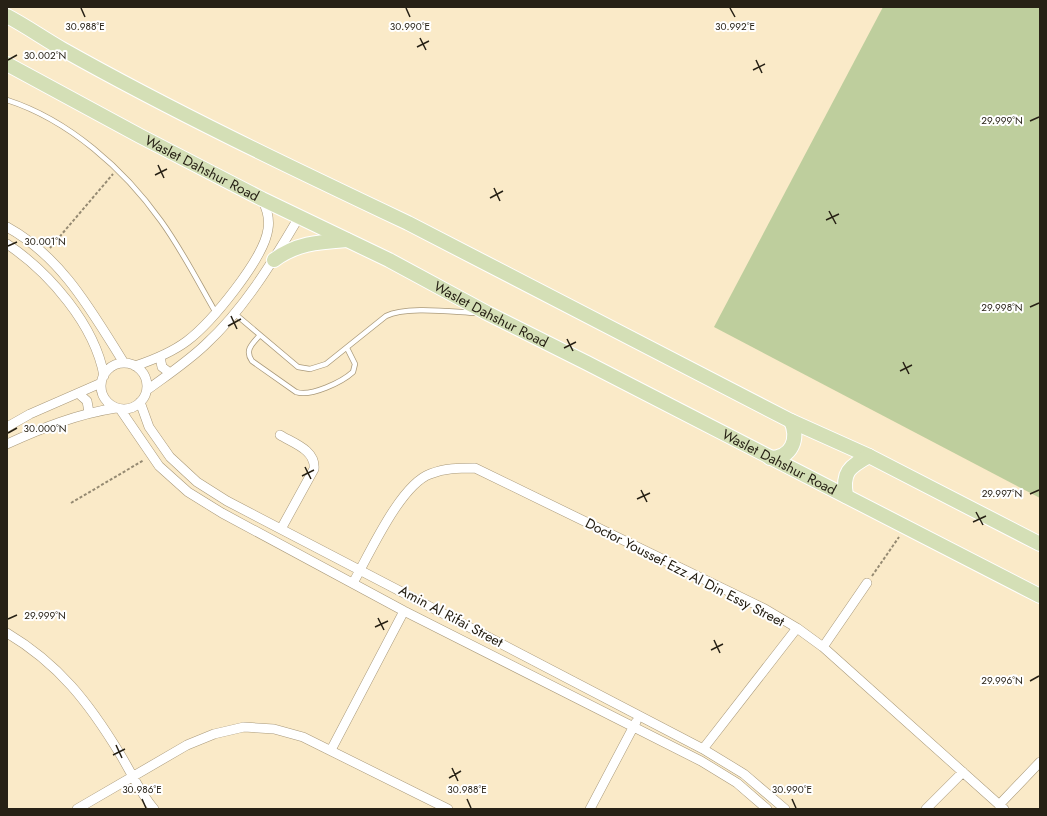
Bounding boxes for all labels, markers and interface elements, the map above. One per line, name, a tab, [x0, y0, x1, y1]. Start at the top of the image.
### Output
text: 30.988°E	[65, 19, 105, 34]
text: 30.990°E	[390, 19, 430, 34]
text: 30.992°E	[715, 19, 755, 34]
text: 30.002°N	[24, 48, 66, 63]
text: 29.999°N	[981, 113, 1023, 128]
street label: Waslet Dahshur Road	[141, 130, 263, 206]
text: 30.001°N	[24, 234, 66, 249]
street label: Waslet Dahshur Road	[430, 276, 552, 352]
text: 29.998°N	[981, 300, 1023, 315]
text: 30.000°N	[24, 421, 67, 436]
street label: Waslet Dahshur Road	[719, 424, 840, 500]
text: 29.997°N	[982, 486, 1022, 501]
street label: Doctor Youssef Ezz Al Din Essy Street	[582, 513, 789, 631]
street label: Amin Al Rifai Street	[395, 580, 507, 652]
text: 29.999°N	[24, 608, 66, 623]
text: 29.996°N	[981, 673, 1023, 688]
text: 30.986°E	[122, 782, 162, 797]
text: 30.988°E	[447, 782, 487, 797]
text: 30.990°E	[772, 782, 812, 797]

